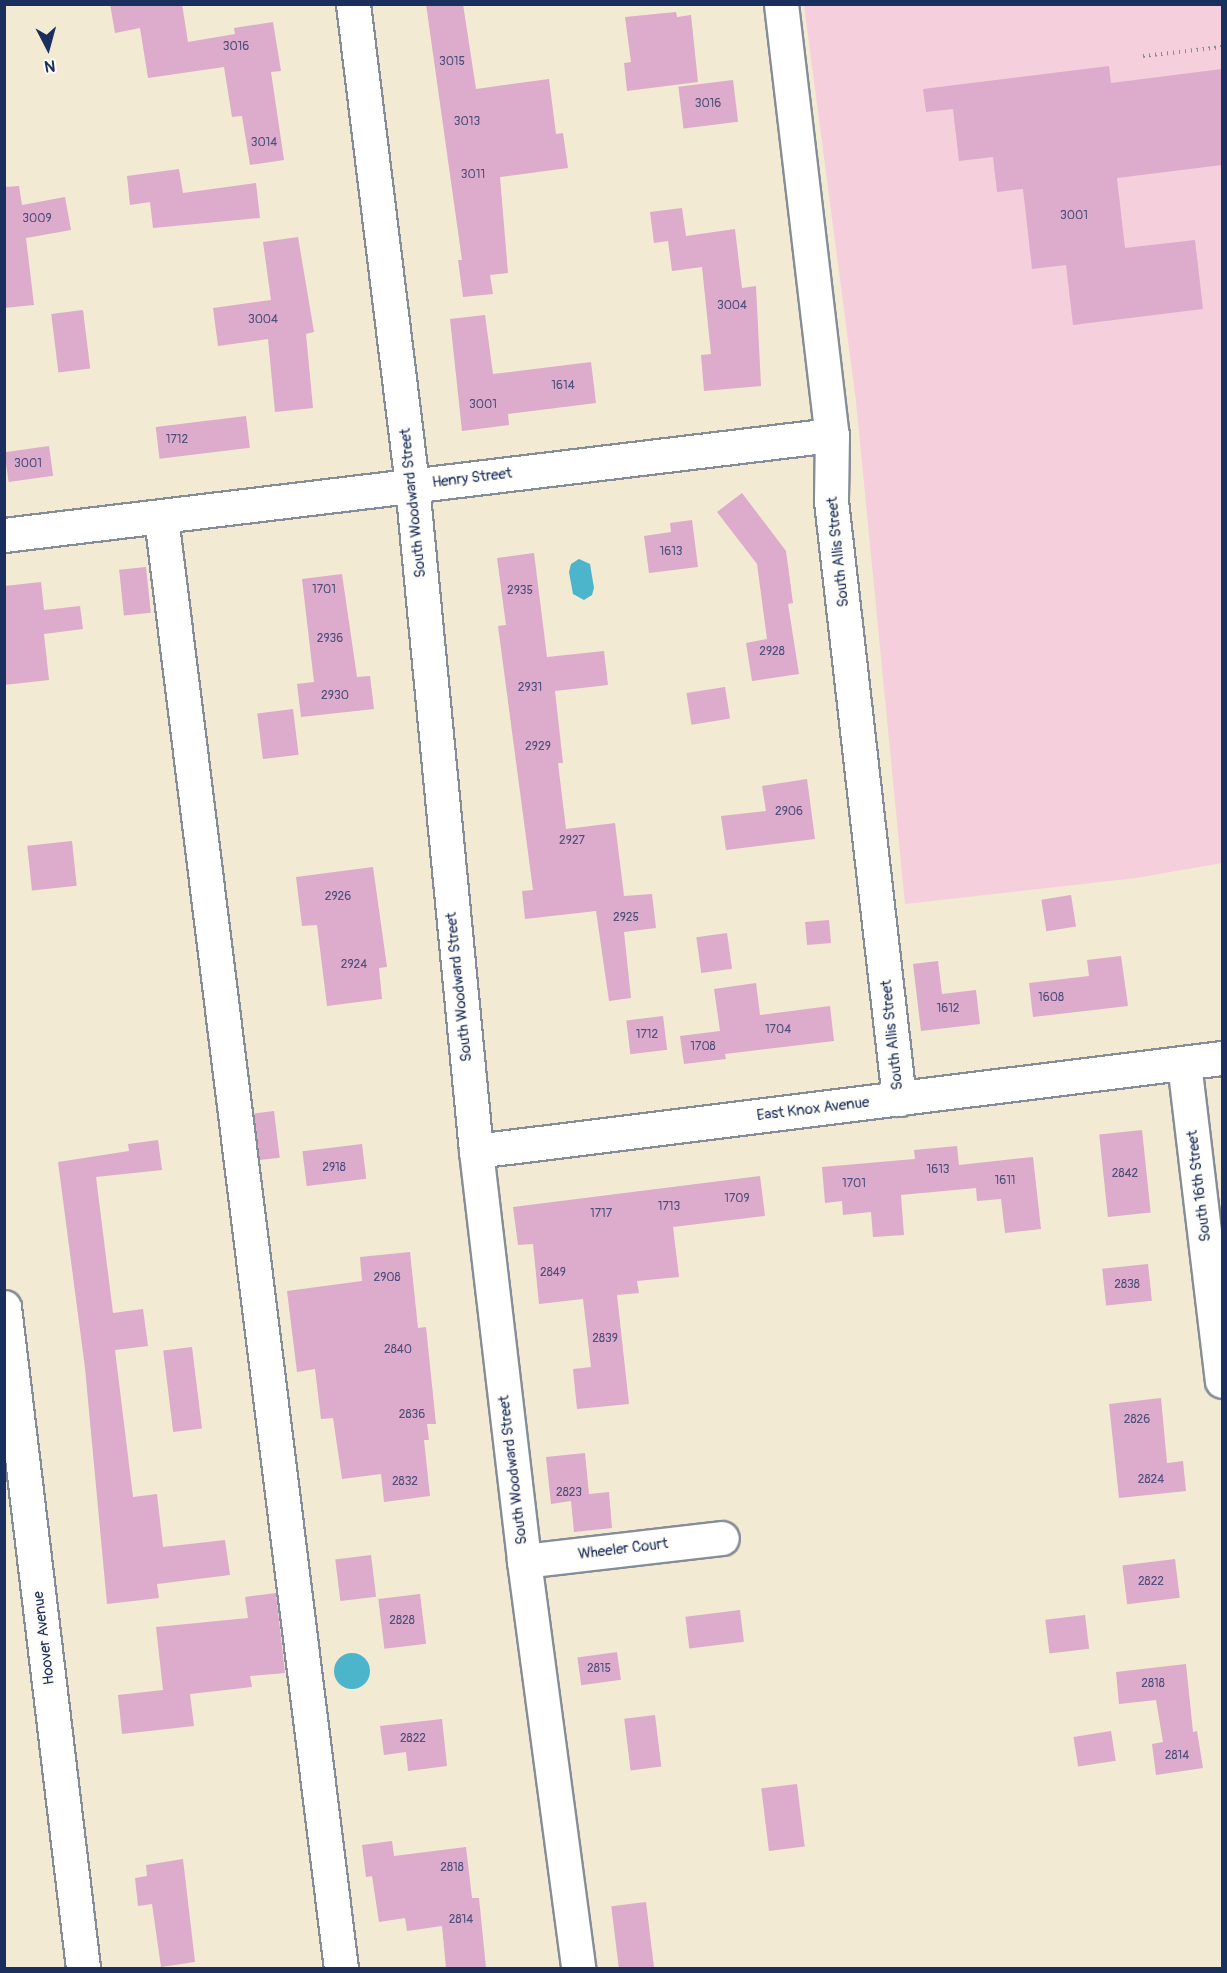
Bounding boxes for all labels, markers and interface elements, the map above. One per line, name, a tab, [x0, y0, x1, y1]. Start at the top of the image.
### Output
north arrow	[18, 18, 78, 78]
house number: 3016	[223, 40, 249, 54]
text: N	[43, 55, 56, 76]
house number: 3015	[439, 55, 465, 69]
house number: 3016	[695, 97, 721, 111]
house number: 3013	[454, 115, 480, 129]
house number: 3014	[251, 136, 277, 150]
house number: 3011	[461, 168, 485, 182]
house number: 3001	[1060, 209, 1088, 223]
house number: 3009	[22, 212, 52, 226]
house number: 3004	[717, 299, 747, 313]
house number: 3004	[248, 313, 278, 327]
house number: 1614	[551, 379, 575, 393]
house number: 3001	[469, 398, 497, 412]
street label: South Woodward Street	[396, 427, 430, 579]
house number: 1712	[166, 433, 188, 447]
house number: 3001	[14, 457, 42, 471]
street label: Henry Street	[431, 464, 513, 492]
street label: South Allis Street	[823, 496, 853, 608]
house number: 1613	[659, 545, 683, 559]
house number: 1701	[312, 583, 336, 597]
house number: 2935	[507, 584, 533, 598]
house number: 2936	[317, 632, 343, 646]
house number: 2928	[759, 645, 785, 659]
house number: 2931	[518, 681, 542, 695]
house number: 2930	[321, 689, 349, 703]
house number: 2929	[525, 740, 551, 754]
house number: 2906	[775, 805, 803, 819]
house number: 2927	[559, 834, 585, 848]
house number: 2926	[325, 890, 351, 904]
street label: South Woodward Street	[442, 911, 476, 1063]
house number: 2925	[613, 911, 639, 925]
house number: 2924	[341, 958, 367, 972]
street label: South Allis Street	[877, 979, 907, 1091]
house number: 1608	[1038, 991, 1064, 1005]
house number: 1612	[936, 1002, 960, 1016]
house number: 1704	[765, 1023, 791, 1037]
house number: 1712	[636, 1028, 658, 1042]
house number: 1708	[690, 1040, 716, 1054]
street label: East Knox Avenue	[756, 1093, 870, 1125]
street label: South 16th Street	[1183, 1129, 1215, 1243]
house number: 2918	[322, 1161, 346, 1175]
house number: 1613	[926, 1163, 950, 1177]
house number: 2842	[1112, 1167, 1138, 1181]
house number: 1611	[994, 1174, 1016, 1188]
house number: 1701	[842, 1177, 866, 1191]
house number: 1709	[724, 1192, 750, 1206]
house number: 1713	[658, 1200, 680, 1214]
house number: 1717	[590, 1207, 612, 1221]
house number: 2849	[540, 1266, 566, 1280]
house number: 2908	[373, 1271, 401, 1285]
house number: 2838	[1114, 1278, 1140, 1292]
house number: 2839	[592, 1332, 618, 1346]
house number: 2840	[384, 1343, 412, 1357]
street label: South Woodward Street	[495, 1394, 531, 1546]
house number: 2836	[399, 1408, 425, 1422]
house number: 2826	[1124, 1413, 1150, 1427]
house number: 2824	[1138, 1473, 1164, 1487]
house number: 2832	[392, 1475, 418, 1489]
house number: 2823	[556, 1486, 582, 1500]
street label: Wheeler Court	[577, 1535, 669, 1563]
house number: 2822	[1138, 1575, 1164, 1589]
street label: Hoover Avenue	[29, 1590, 59, 1686]
house number: 2828	[389, 1614, 415, 1628]
house number: 2815	[587, 1662, 611, 1676]
house number: 2818	[1141, 1677, 1165, 1691]
house number: 2822	[400, 1732, 426, 1746]
house number: 2814	[1165, 1749, 1189, 1763]
house number: 2818	[440, 1861, 464, 1875]
house number: 2814	[449, 1913, 473, 1927]

